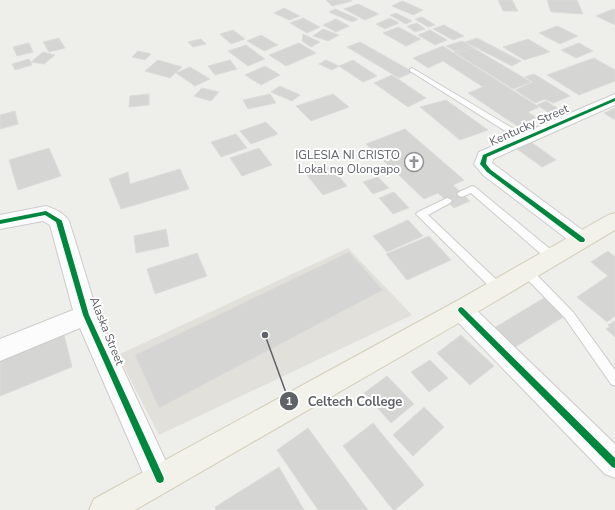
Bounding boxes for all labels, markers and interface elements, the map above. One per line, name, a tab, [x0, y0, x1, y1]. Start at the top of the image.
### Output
street label: Kentucky Street	[487, 100, 572, 150]
place label: IGLESIA NI CRISTO Lokal ng Olongapo	[295, 147, 400, 177]
church icon: IGLESIA NI CRISTO Lokal ng Olongapo	[403, 151, 425, 173]
street label: Alaska Street	[86, 294, 128, 368]
callout: Celtech College	[279, 389, 410, 414]
text: 1	[285, 393, 293, 409]
text: Celtech College	[308, 393, 402, 411]

